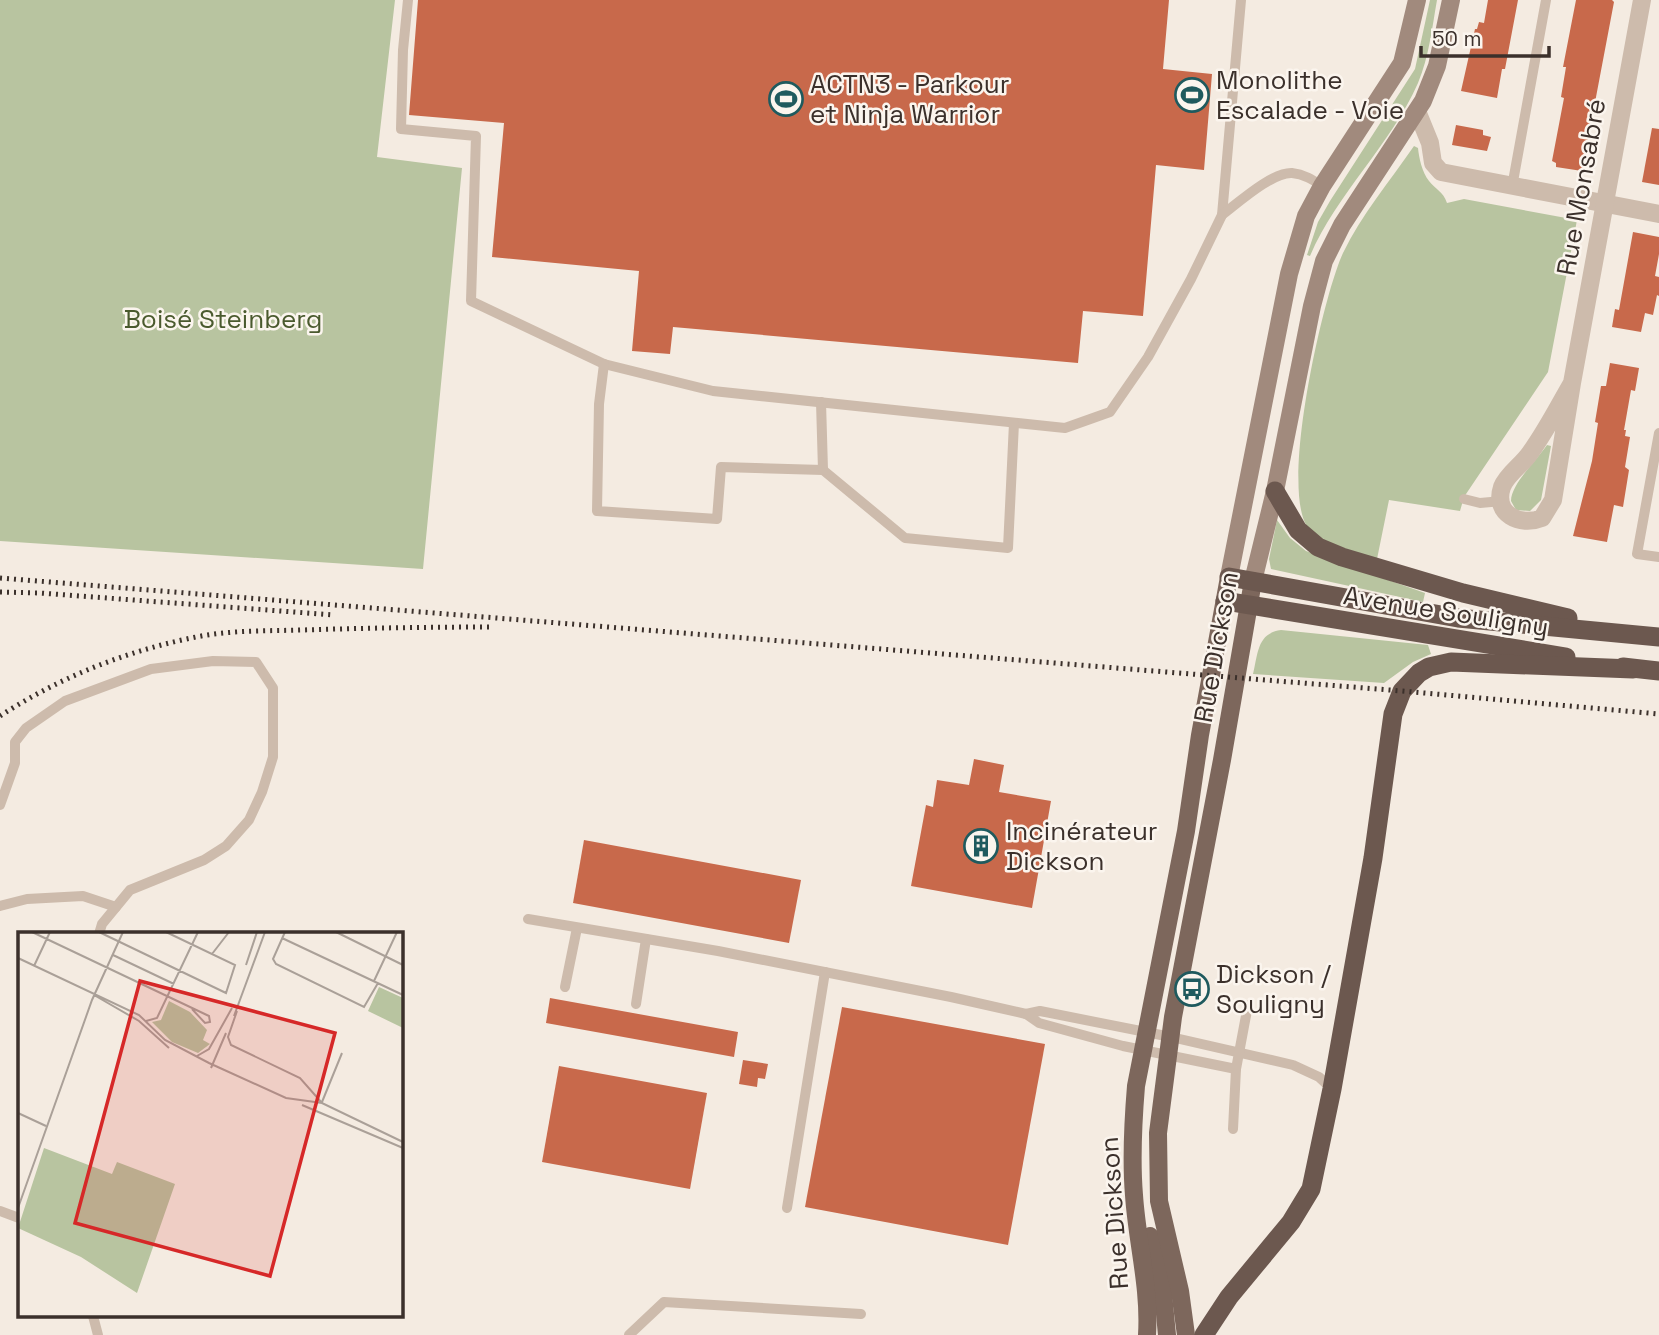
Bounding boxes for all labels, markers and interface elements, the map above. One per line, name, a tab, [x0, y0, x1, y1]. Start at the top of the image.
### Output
scale bar	[1421, 14, 1549, 58]
text: 50 m	[1432, 25, 1482, 52]
place label: Monolithe Escalade - Voie	[1216, 63, 1404, 127]
place label: ACTN3 - Parkour et Ninja Warrior	[810, 67, 1010, 131]
sports icon: Monolithe Escalade - Voie	[1173, 76, 1211, 114]
sports icon: ACTN3 - Parkour et Ninja Warrior	[767, 80, 805, 118]
street label: Rue Monsabré	[1549, 96, 1613, 278]
park label: Boisé Steinberg	[124, 302, 322, 336]
street label: Rue Dickson	[1186, 569, 1246, 725]
street label: Avenue Souligny	[1341, 578, 1551, 644]
place label: Incinérateur Dickson	[1006, 814, 1158, 878]
building icon: Incinérateur Dickson	[962, 827, 1000, 865]
inset map	[18, 932, 402, 1318]
place label: Dickson / Souligny	[1216, 957, 1331, 1021]
bus stop icon: Dickson / Souligny	[1173, 970, 1211, 1008]
street label: Rue Dickson	[1092, 1136, 1136, 1290]

